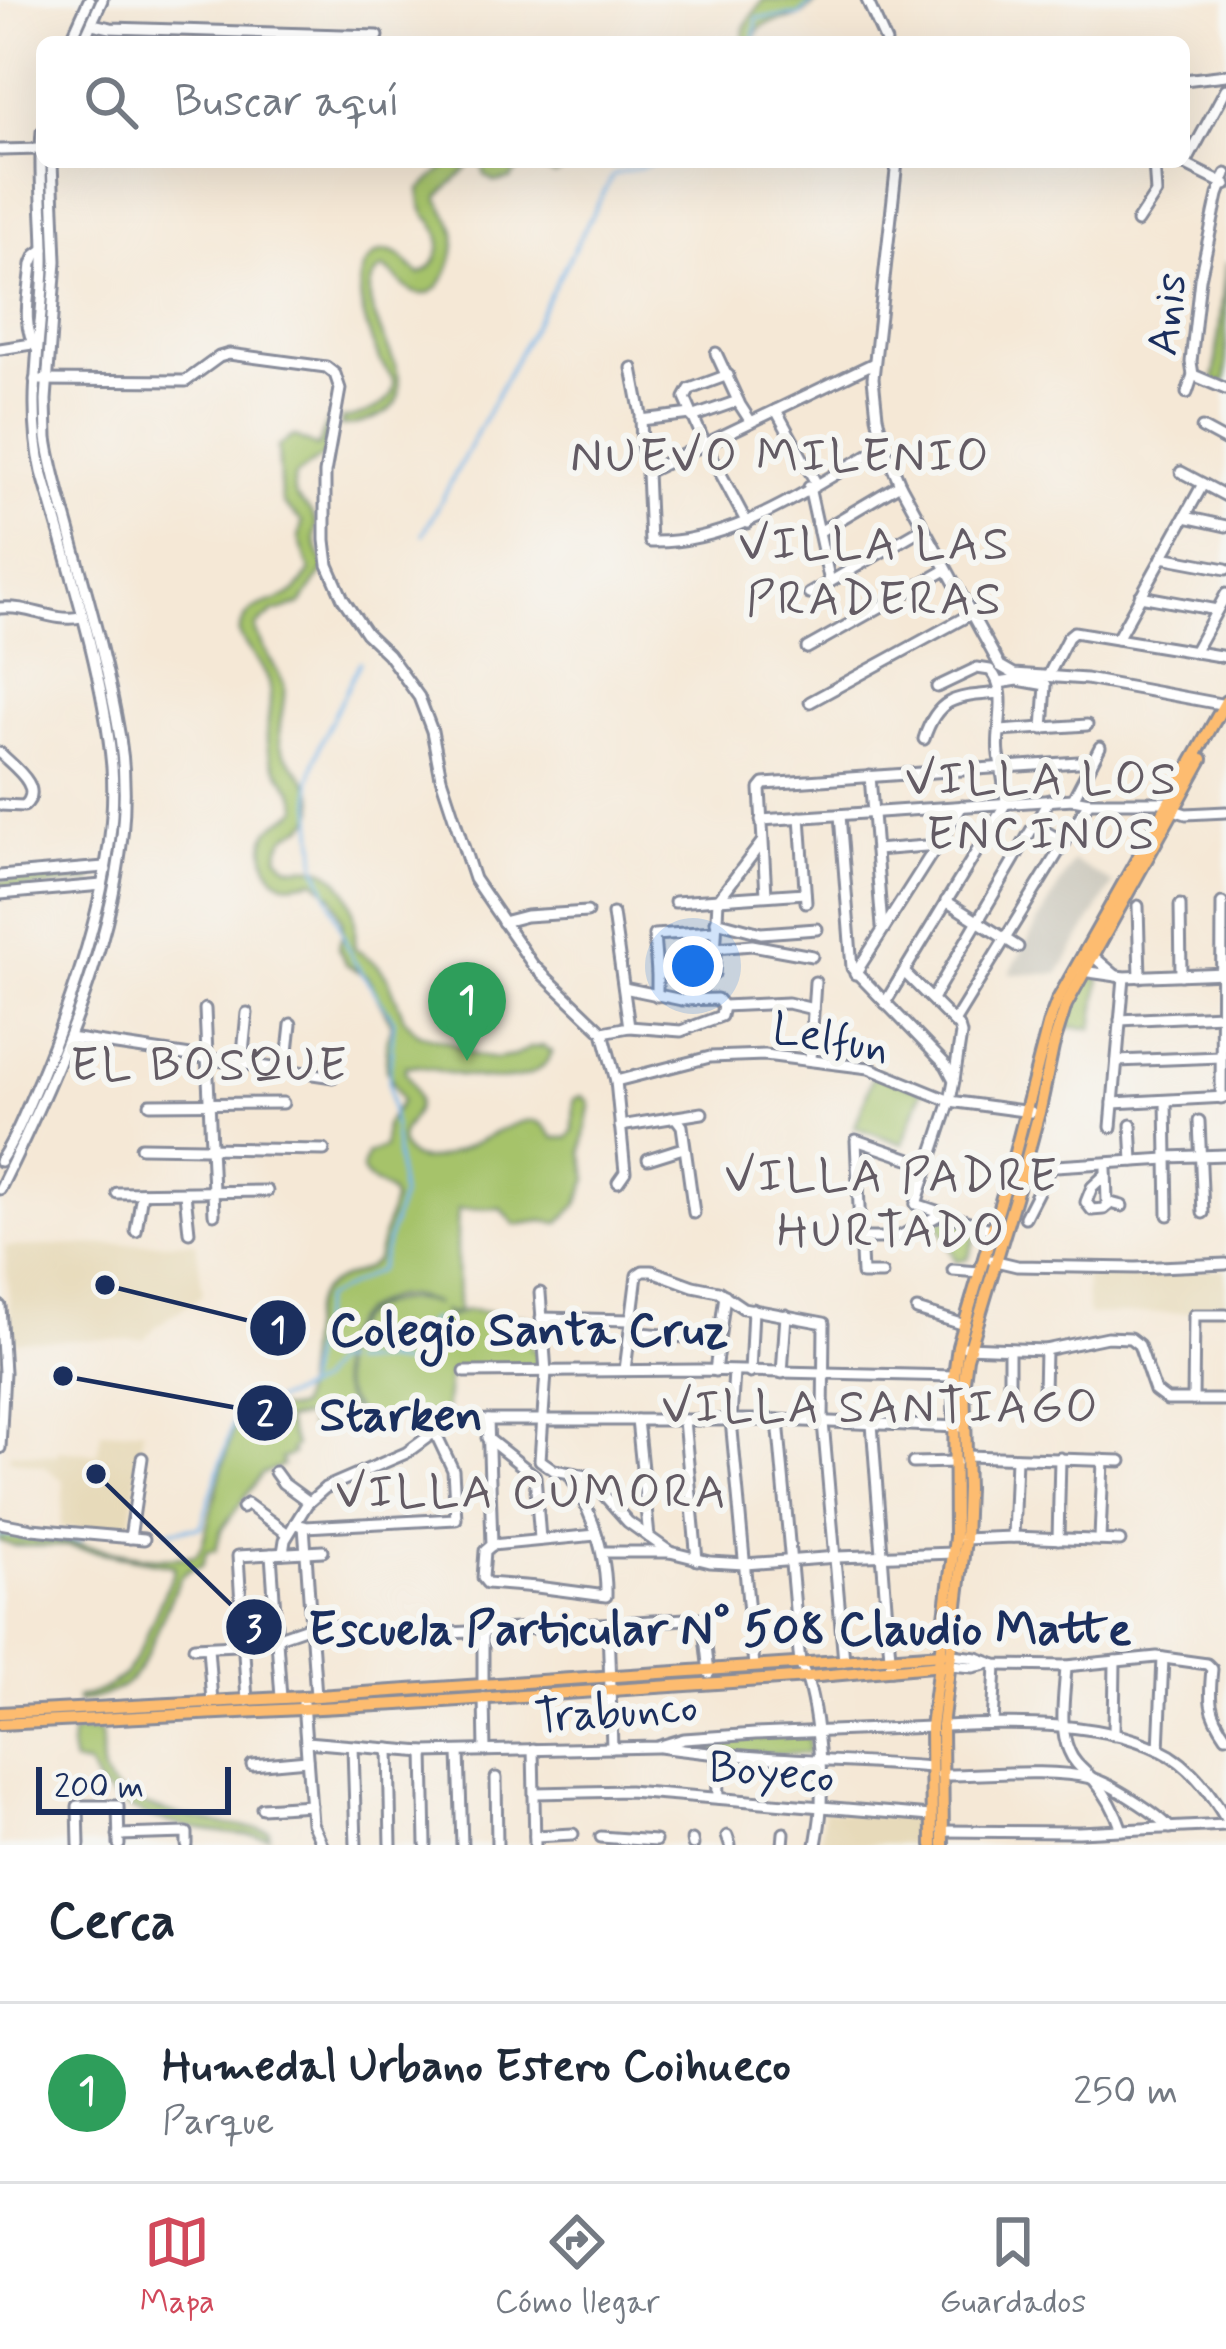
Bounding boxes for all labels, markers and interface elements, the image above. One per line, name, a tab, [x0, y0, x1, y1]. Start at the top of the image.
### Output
search box	[36, 36, 1190, 168]
icon: search	[78, 69, 144, 135]
text: Buscar aquí	[174, 73, 400, 132]
street label: Anis	[1134, 270, 1203, 359]
district label: NUEVO MILENIO	[570, 426, 992, 489]
district label: VILLA LAS PRADERAS	[738, 514, 1012, 632]
district label: VILLA LOS ENCINOS	[905, 749, 1179, 867]
your location	[663, 936, 723, 996]
pin: 1	[428, 962, 506, 1061]
street label: Lelfun	[767, 1000, 893, 1079]
district label: EL BOSQUE	[70, 1035, 350, 1098]
district label: VILLA PADRE HURTADO	[724, 1146, 1060, 1264]
callout: Colegio Santa Cruz	[248, 1286, 750, 1370]
text: Colegio Santa Cruz	[330, 1300, 728, 1367]
text: 1	[270, 1308, 286, 1355]
callout: Starken	[235, 1371, 506, 1455]
district label: VILLA SANTIAGO	[661, 1377, 1101, 1440]
text: Starken	[319, 1385, 483, 1448]
text: 2	[256, 1393, 274, 1440]
district label: VILLA CUMORA	[335, 1462, 729, 1525]
callout: Escuela Particular N° 508 Claudio Matte	[224, 1585, 1156, 1669]
text: Escuela Particular N° 508 Claudio Matte	[308, 1599, 1132, 1662]
text: 3	[246, 1607, 263, 1654]
street label: Trabunco	[533, 1678, 700, 1749]
street label: Boyeco	[706, 1739, 837, 1808]
scale bar	[36, 1761, 231, 1814]
text: 200 m	[54, 1766, 144, 1810]
text: Cerca	[48, 1890, 176, 1956]
text: Humedal Urbano Estero Coihueco	[162, 2038, 791, 2097]
text: 1	[78, 2067, 96, 2118]
text: 250 m	[1073, 2067, 1178, 2118]
text: Parque	[162, 2097, 274, 2148]
tab: Mapa	[140, 2209, 215, 2325]
tab: Cómo llegar	[495, 2209, 660, 2325]
tab: Guardados	[939, 2209, 1086, 2325]

